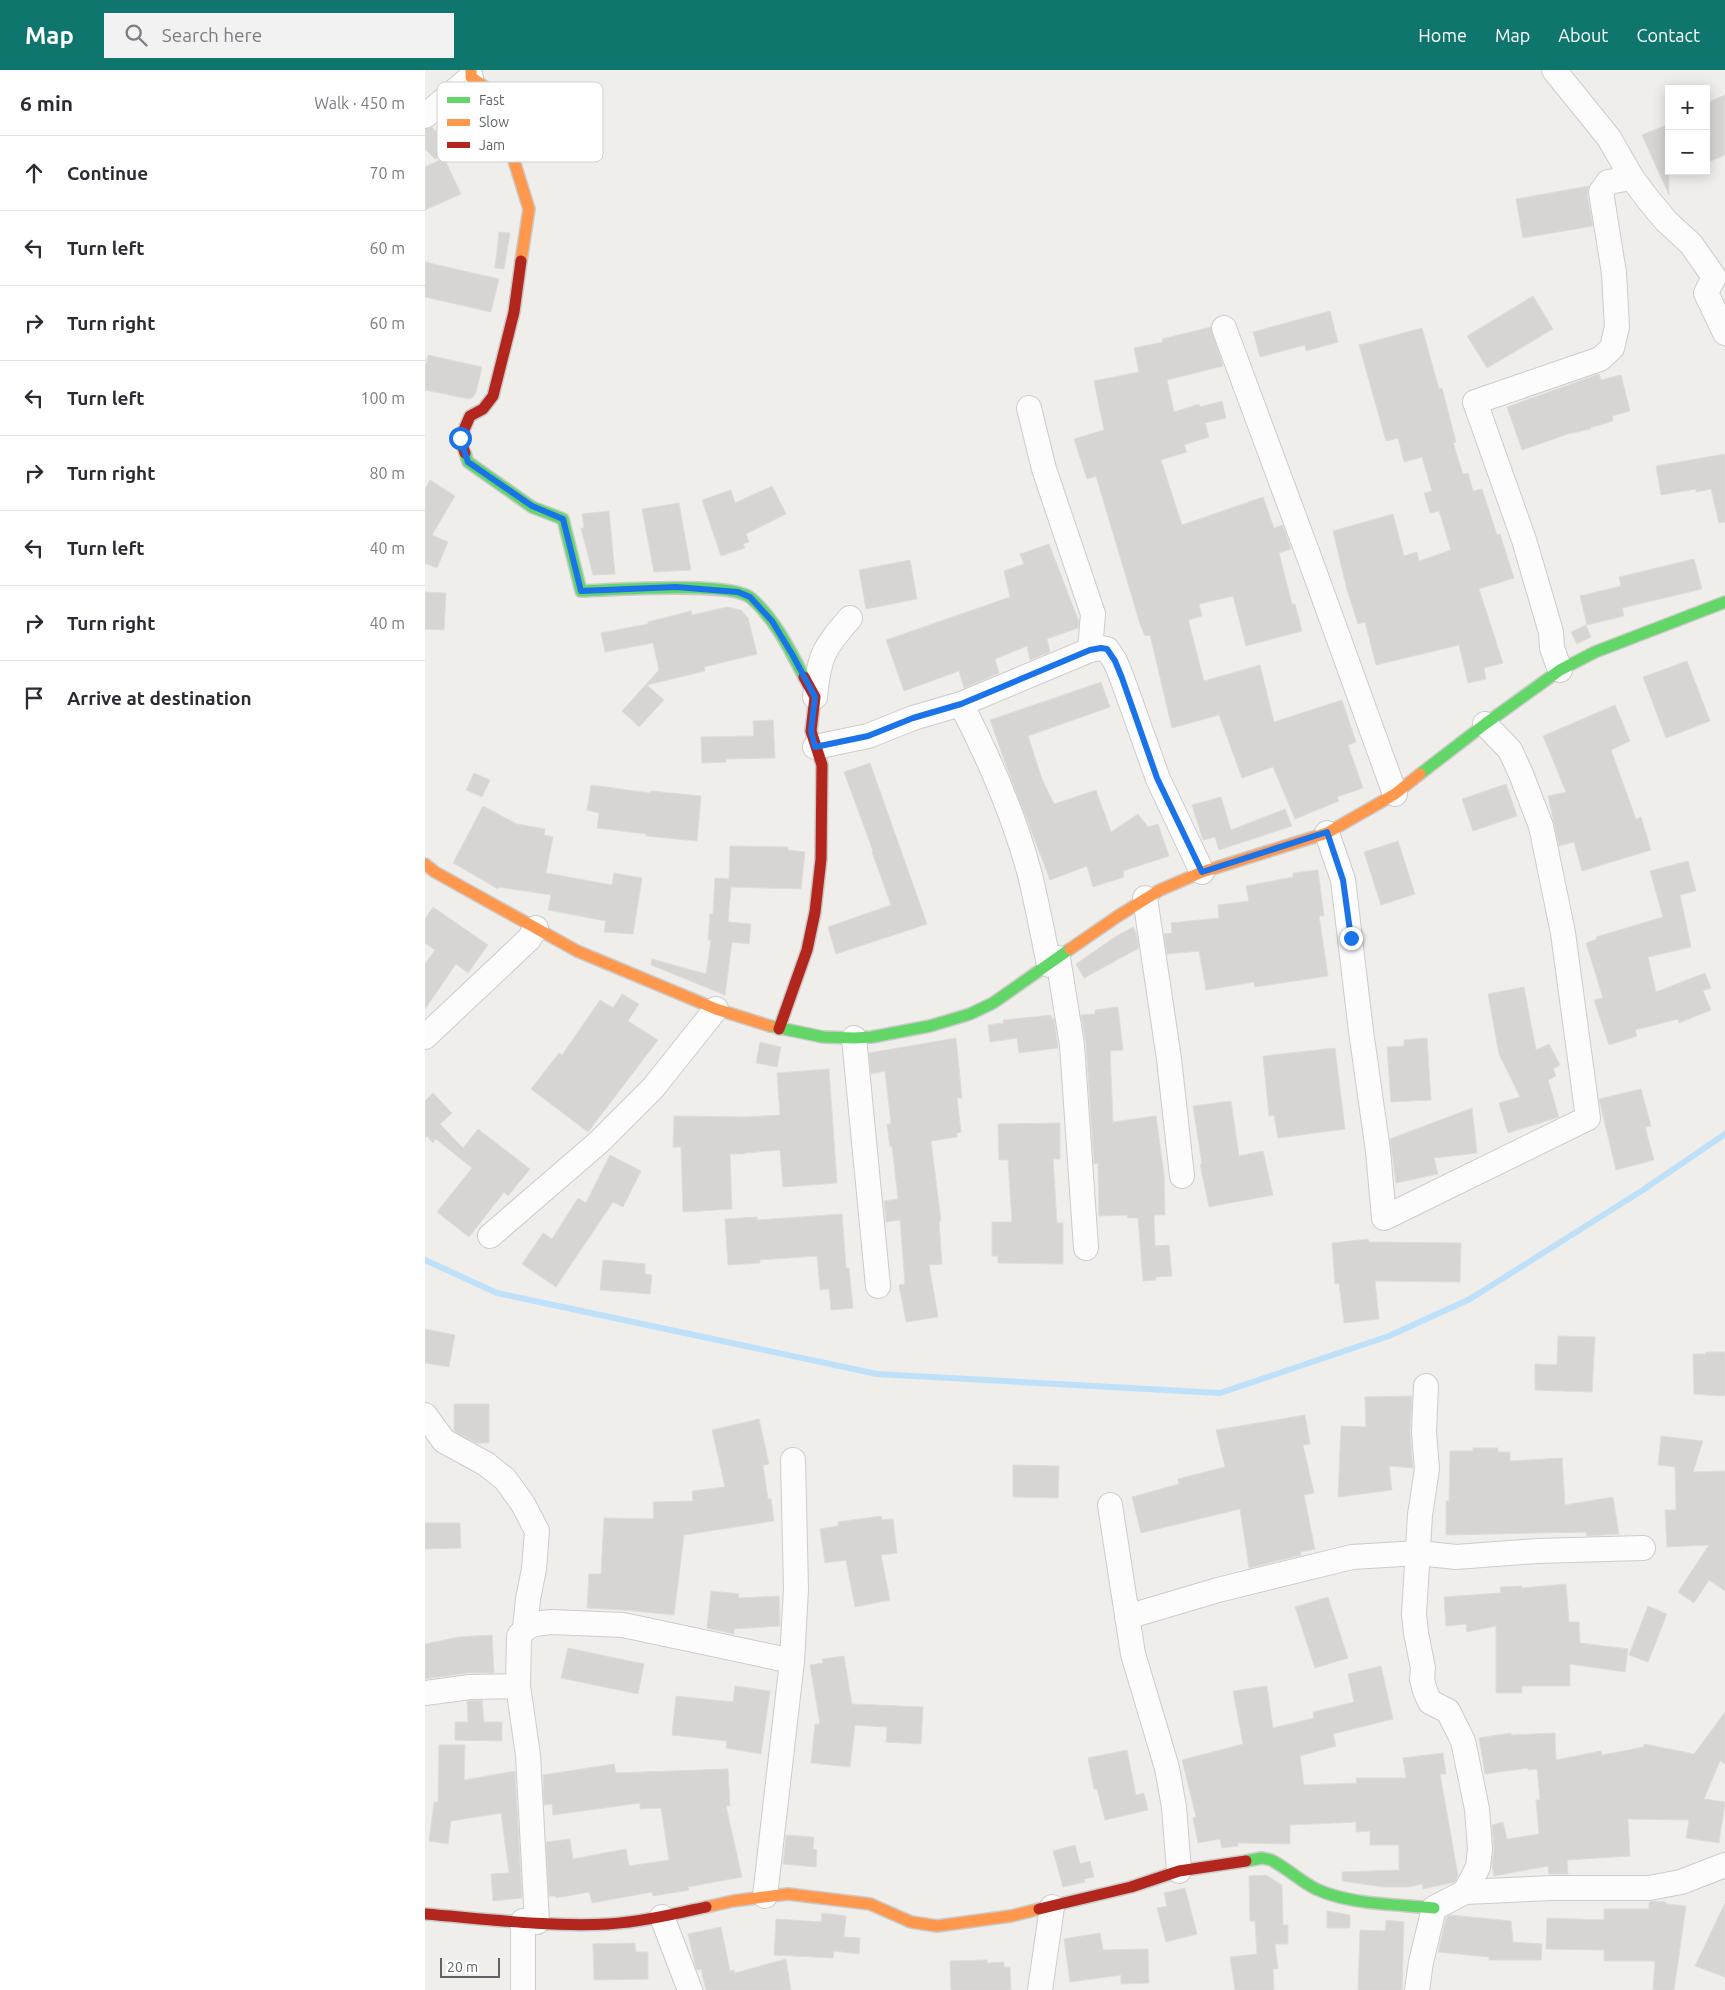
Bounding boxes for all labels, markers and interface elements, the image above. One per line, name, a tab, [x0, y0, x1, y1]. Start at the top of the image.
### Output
search box	[104, 13, 454, 58]
icon: search	[122, 21, 150, 49]
text: Map	[25, 22, 74, 49]
text: Search here	[162, 24, 262, 46]
text: Home	[1418, 25, 1467, 45]
text: Map	[1495, 25, 1530, 45]
text: About	[1558, 25, 1608, 45]
text: Contact	[1636, 25, 1700, 45]
legend	[437, 82, 603, 162]
map controls	[1665, 85, 1710, 175]
button: +	[1665, 85, 1710, 130]
text: 6 min	[20, 91, 73, 115]
text: Fast	[479, 92, 505, 108]
text: Walk · 450 m	[314, 94, 405, 112]
text: Slow	[479, 114, 509, 130]
button: −	[1665, 130, 1710, 175]
text: Jam	[479, 137, 505, 153]
icon: ahead	[20, 159, 48, 187]
text: Continue	[67, 162, 148, 184]
text: 70 m	[369, 164, 405, 182]
icon: left	[20, 234, 48, 262]
text: Turn left	[67, 237, 145, 259]
text: 60 m	[369, 239, 405, 257]
icon: right	[20, 309, 48, 337]
text: Turn right	[67, 312, 155, 334]
text: 60 m	[369, 314, 405, 332]
icon: left	[20, 384, 48, 412]
text: Turn left	[67, 387, 145, 409]
text: 100 m	[360, 389, 405, 407]
route start	[449, 427, 472, 450]
icon: right	[20, 459, 48, 487]
text: Turn right	[67, 462, 155, 484]
text: 80 m	[369, 464, 405, 482]
icon: left	[20, 534, 48, 562]
text: Turn left	[67, 537, 145, 559]
text: 40 m	[369, 539, 405, 557]
icon: right	[20, 609, 48, 637]
text: Turn right	[67, 612, 155, 634]
text: 40 m	[369, 614, 405, 632]
icon: arrive	[20, 684, 48, 712]
text: Arrive at destination	[67, 687, 252, 709]
route end	[1340, 927, 1363, 950]
scale bar	[440, 1955, 500, 1978]
text: 20 m	[447, 1959, 478, 1975]

